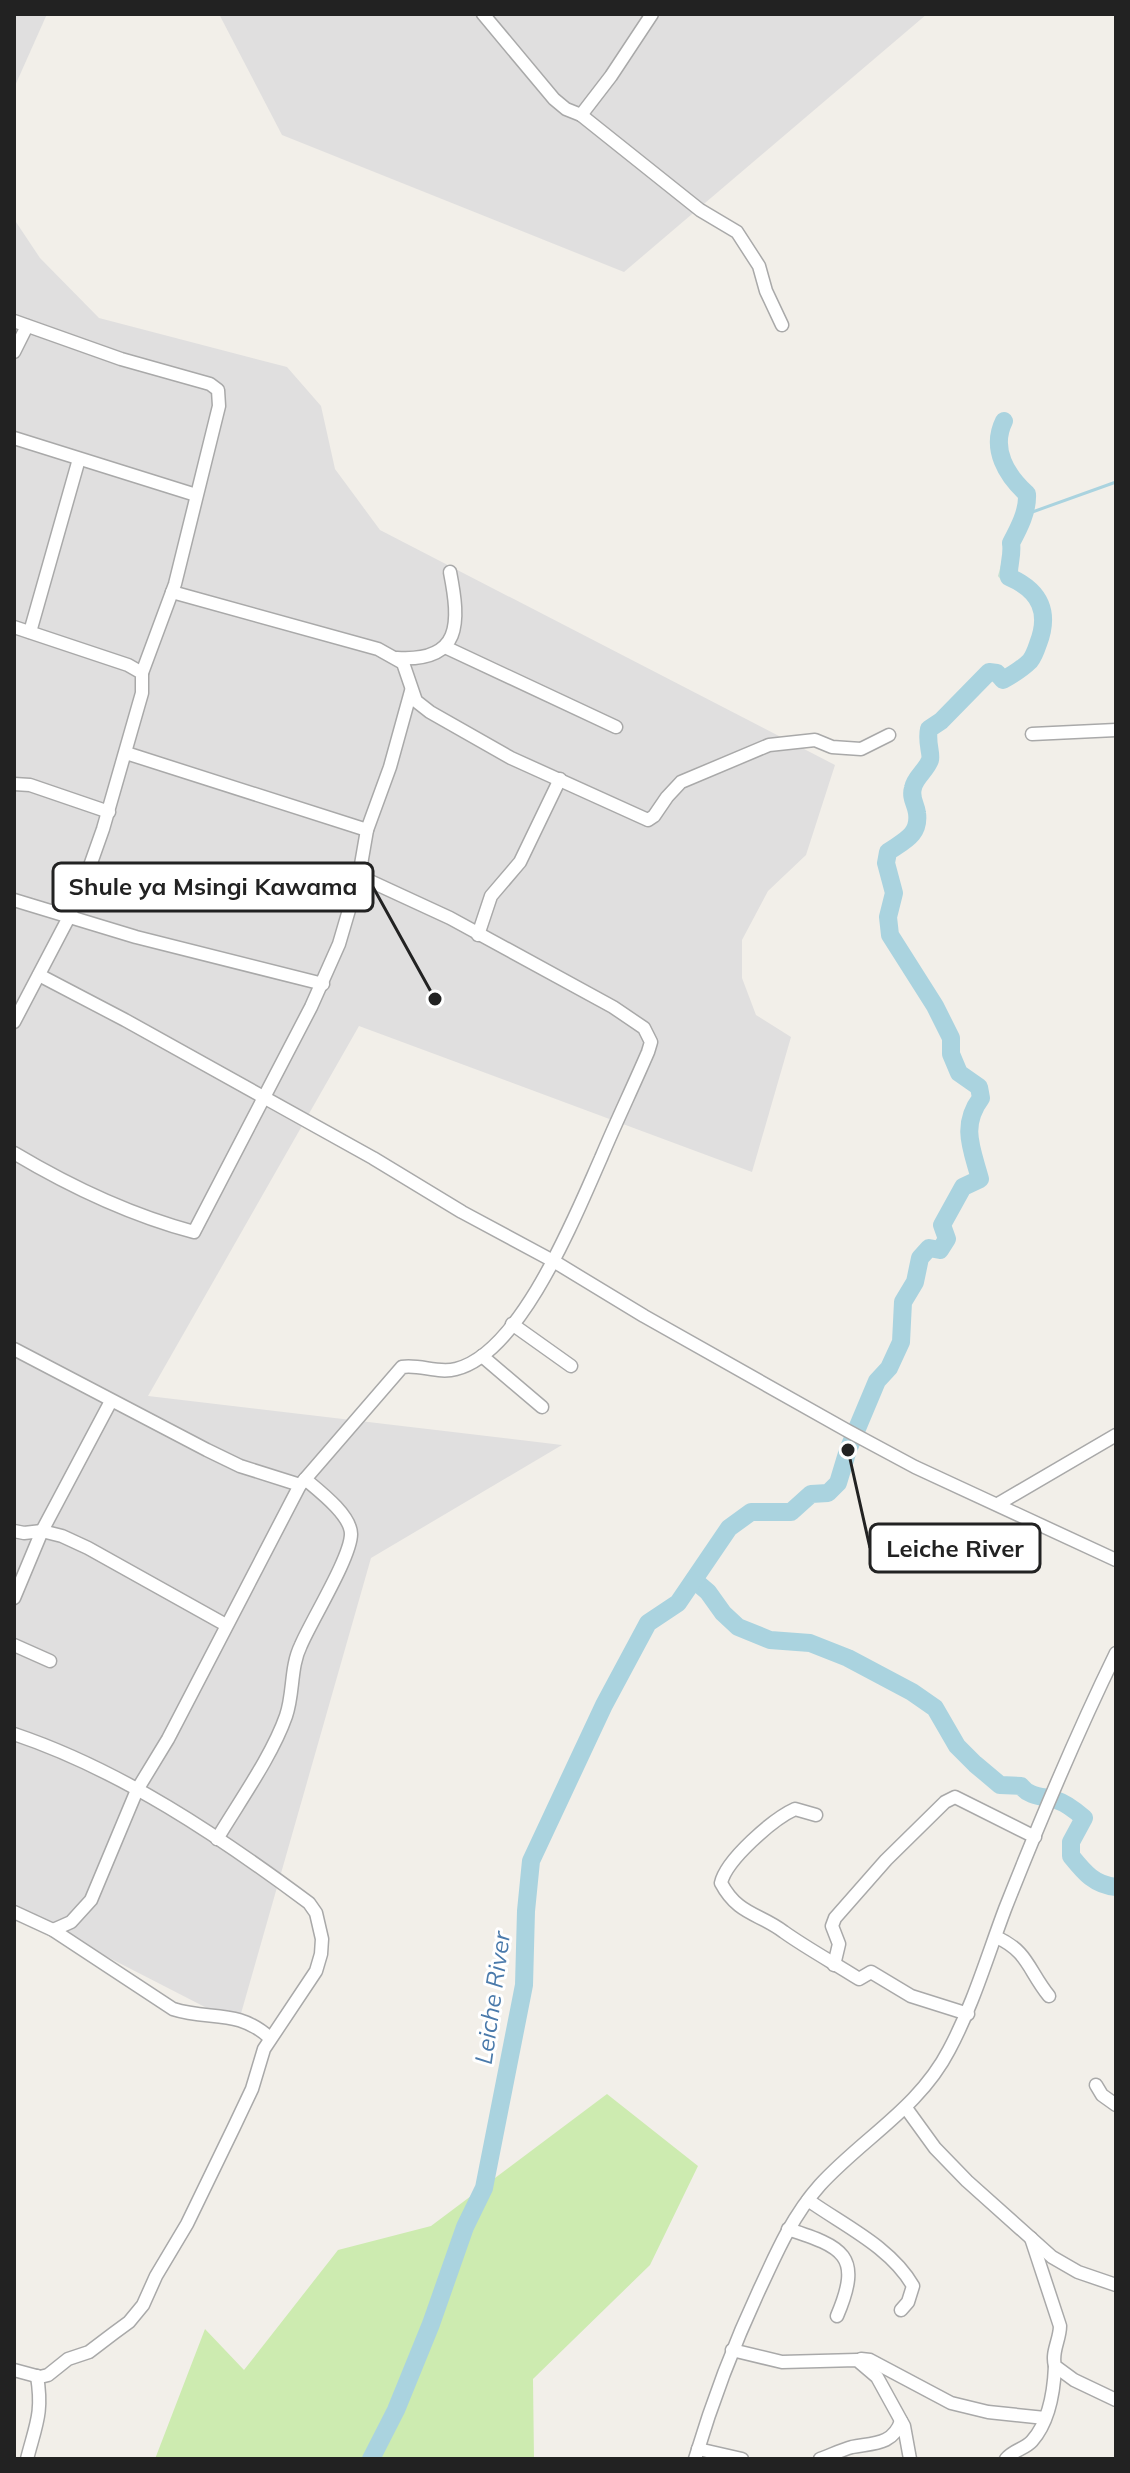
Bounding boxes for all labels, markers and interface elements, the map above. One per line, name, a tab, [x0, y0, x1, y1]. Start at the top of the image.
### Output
callout: Shule ya Msingi Kawama	[53, 863, 373, 911]
text: Shule ya Msingi Kawama	[69, 871, 357, 901]
callout: Leiche River	[870, 1524, 1040, 1572]
text: Leiche River	[886, 1533, 1024, 1563]
water label: Leiche River	[468, 1928, 516, 2066]

